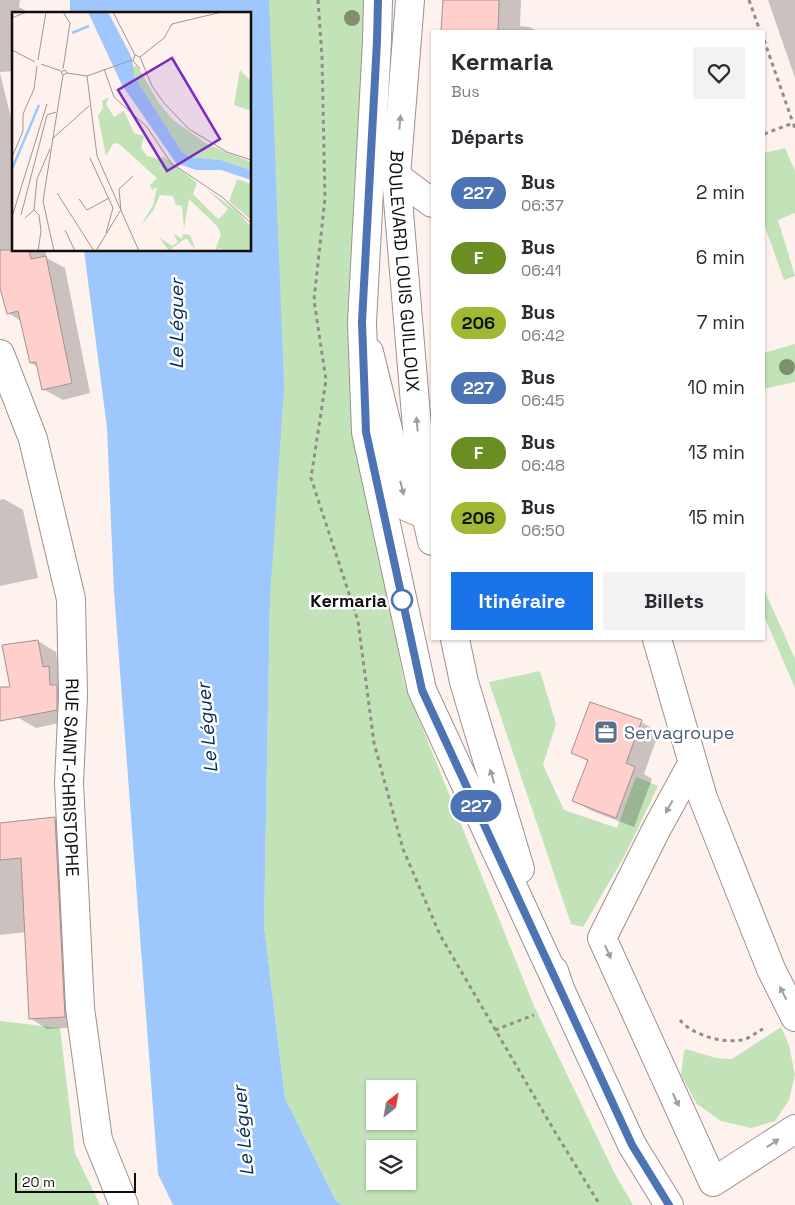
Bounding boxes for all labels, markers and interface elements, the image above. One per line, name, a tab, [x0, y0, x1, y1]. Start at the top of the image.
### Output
inset map	[12, 12, 251, 251]
text: Kermaria	[451, 46, 553, 77]
button: heart	[693, 47, 745, 99]
text: Bus	[451, 81, 480, 102]
one-way arrow	[396, 114, 404, 130]
text: Départs	[451, 125, 524, 150]
street label: BOULEVARD LOUIS GUILLOUX	[384, 150, 426, 393]
text: Bus	[521, 170, 555, 195]
text: 2 min	[696, 180, 745, 205]
text: 227	[463, 181, 494, 204]
text: 06:37	[521, 195, 564, 216]
text: Bus	[521, 235, 555, 260]
text: 6 min	[696, 245, 745, 270]
text: F	[474, 246, 483, 269]
text: 06:41	[521, 260, 561, 281]
water label: Le Léguer	[164, 277, 189, 369]
text: Bus	[521, 300, 555, 325]
text: 7 min	[697, 310, 745, 335]
text: 206	[462, 311, 495, 334]
text: 06:42	[521, 325, 565, 346]
text: Bus	[521, 365, 555, 390]
text: 10 min	[687, 375, 745, 400]
text: 227	[463, 376, 494, 399]
text: 06:45	[521, 390, 565, 411]
one-way arrow	[412, 415, 420, 431]
text: Bus	[521, 430, 555, 455]
text: 13 min	[688, 440, 745, 465]
text: F	[474, 441, 483, 464]
text: 06:48	[521, 455, 565, 476]
one-way arrow	[398, 481, 406, 496]
text: Bus	[521, 495, 555, 520]
text: 15 min	[688, 505, 745, 530]
text: 206	[462, 506, 495, 529]
text: 06:50	[521, 520, 565, 541]
button: Itinéraire	[451, 572, 593, 630]
button: Billets	[603, 572, 745, 630]
place label: Kermaria	[310, 589, 388, 612]
marker: Kermaria	[391, 589, 413, 611]
street label: RUE SAINT-CHRISTOPHE	[57, 678, 85, 877]
water label: Le Léguer	[190, 680, 223, 774]
office icon: Servagroupe	[593, 719, 619, 745]
place label: Servagroupe	[624, 721, 734, 744]
one-way arrow	[488, 768, 496, 783]
line badge: 227	[447, 790, 505, 822]
text: 227	[460, 794, 492, 817]
one-way arrow	[664, 800, 673, 814]
one-way arrow	[605, 945, 613, 959]
one-way arrow	[779, 986, 787, 1000]
north arrow	[366, 1080, 416, 1130]
map controls	[366, 1080, 416, 1190]
water label: Le Léguer	[226, 1083, 259, 1177]
one-way arrow	[672, 1093, 680, 1107]
one-way arrow	[767, 1138, 780, 1148]
button: layers	[366, 1140, 416, 1190]
scale bar	[15, 1170, 136, 1193]
text: 20 m	[22, 1173, 55, 1191]

